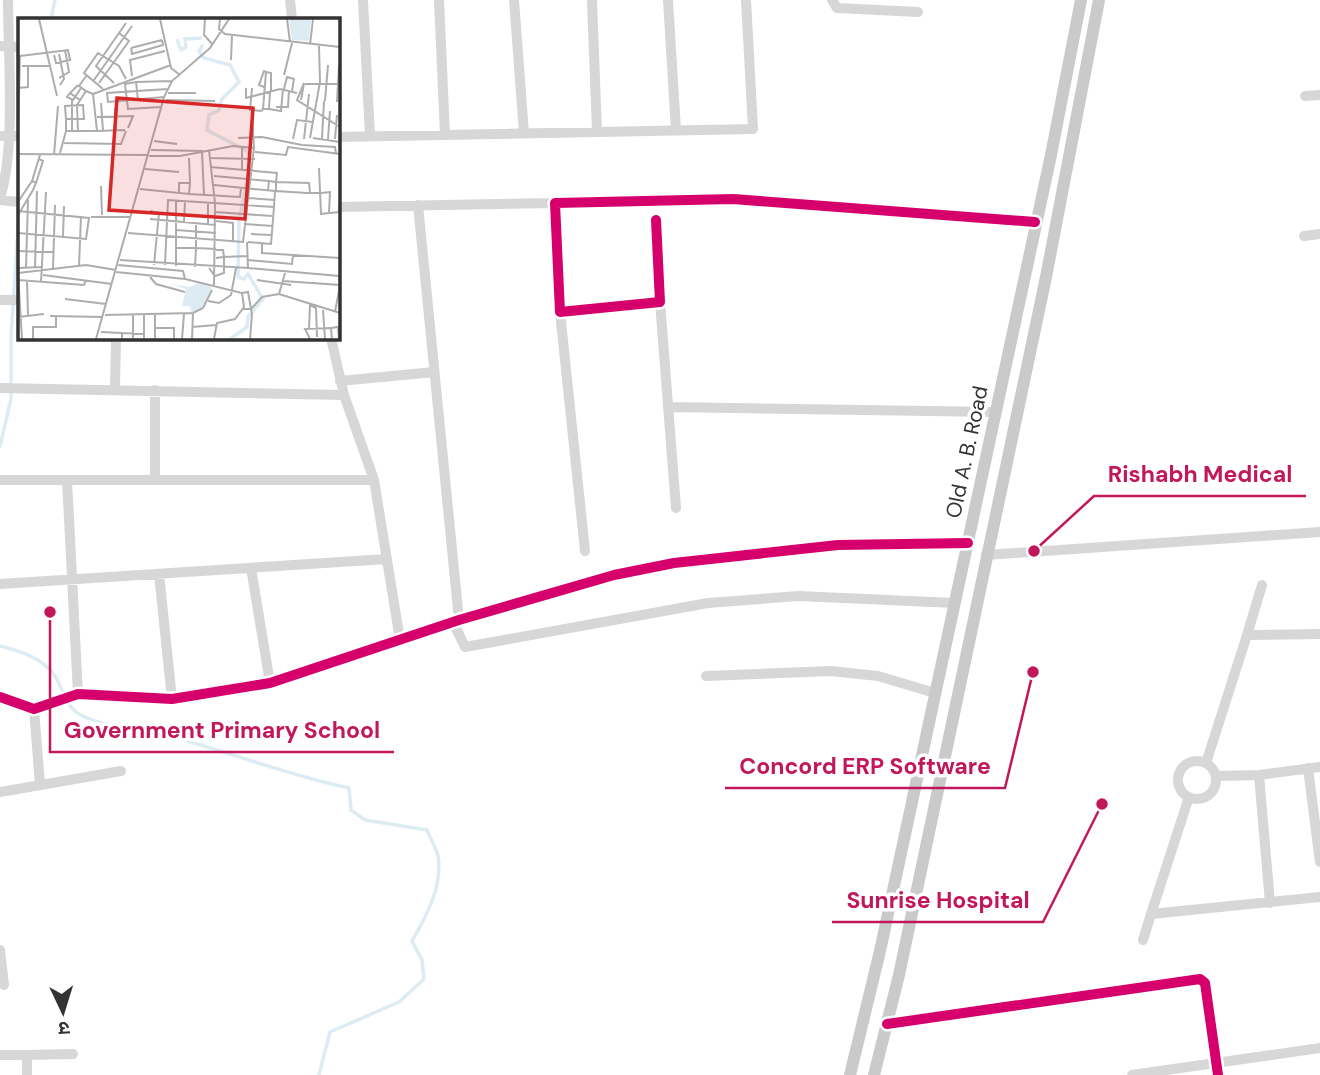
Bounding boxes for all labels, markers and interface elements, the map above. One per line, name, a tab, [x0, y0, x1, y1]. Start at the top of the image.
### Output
inset map	[18, 18, 340, 340]
street label: Old A. B. Road	[939, 383, 995, 521]
callout: Rishabh Medical	[1094, 452, 1306, 496]
text: Rishabh Medical	[1108, 459, 1292, 489]
callout: Government Primary School	[50, 708, 394, 752]
text: Government Primary School	[64, 715, 380, 745]
callout: Concord ERP Software	[725, 744, 1005, 788]
text: Concord ERP Software	[739, 751, 991, 781]
callout: Sunrise Hospital	[832, 878, 1043, 922]
text: Sunrise Hospital	[846, 885, 1030, 915]
north arrow	[28, 977, 98, 1047]
text: उ	[57, 1016, 71, 1041]

